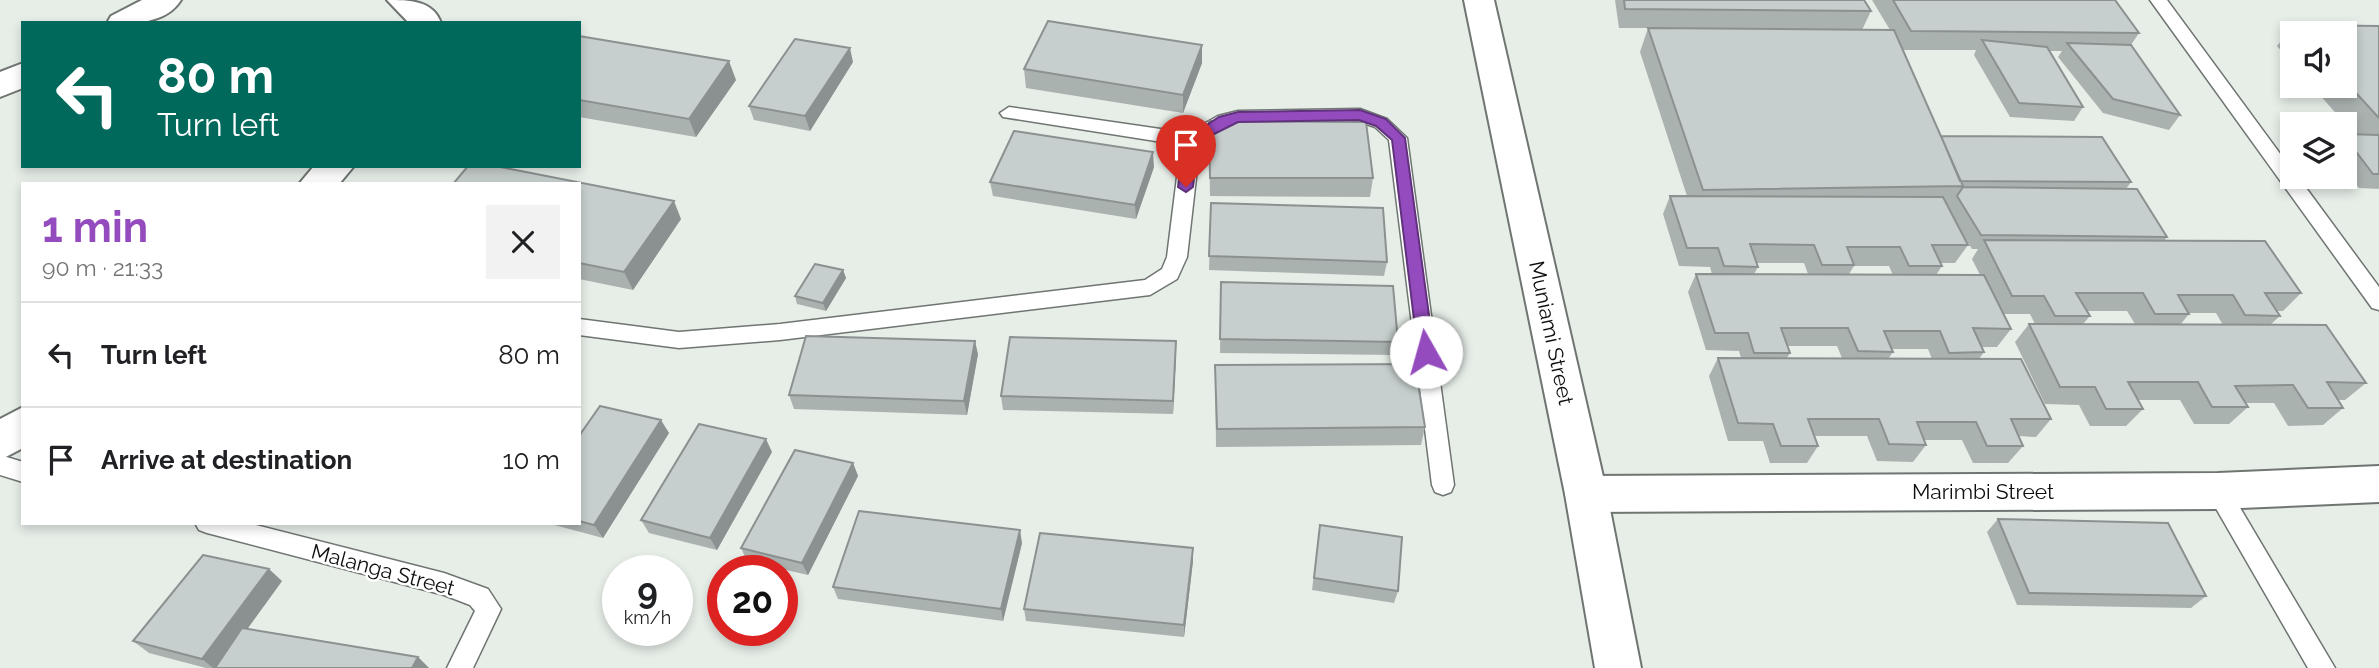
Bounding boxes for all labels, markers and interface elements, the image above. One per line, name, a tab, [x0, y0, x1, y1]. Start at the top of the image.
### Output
map controls	[2280, 21, 2357, 189]
button: sound	[2280, 21, 2357, 98]
text: 80 m	[157, 47, 274, 104]
icon: left	[42, 49, 133, 140]
text: Turn left	[157, 106, 279, 143]
button: layers	[2280, 112, 2357, 189]
pin	[1156, 115, 1216, 187]
icon: arrive	[1167, 126, 1205, 164]
text: 1 min	[42, 203, 148, 252]
button: close	[486, 205, 560, 279]
text: 90 m · 21:33	[42, 254, 163, 281]
street label: Muniami Street	[1524, 259, 1579, 407]
position arrow	[1389, 315, 1463, 389]
icon: left	[42, 336, 80, 374]
text: Turn left	[101, 340, 207, 370]
text: 80 m	[498, 340, 560, 370]
icon: arrive	[42, 441, 80, 479]
text: Arrive at destination	[101, 445, 352, 475]
text: 10 m	[502, 445, 560, 475]
street label: Marimbi Street	[1912, 479, 2054, 504]
street label: Malanga Street	[309, 538, 457, 601]
speed limit sign: 20	[707, 555, 798, 646]
text: 9	[637, 571, 658, 612]
text: km/h	[624, 607, 671, 628]

